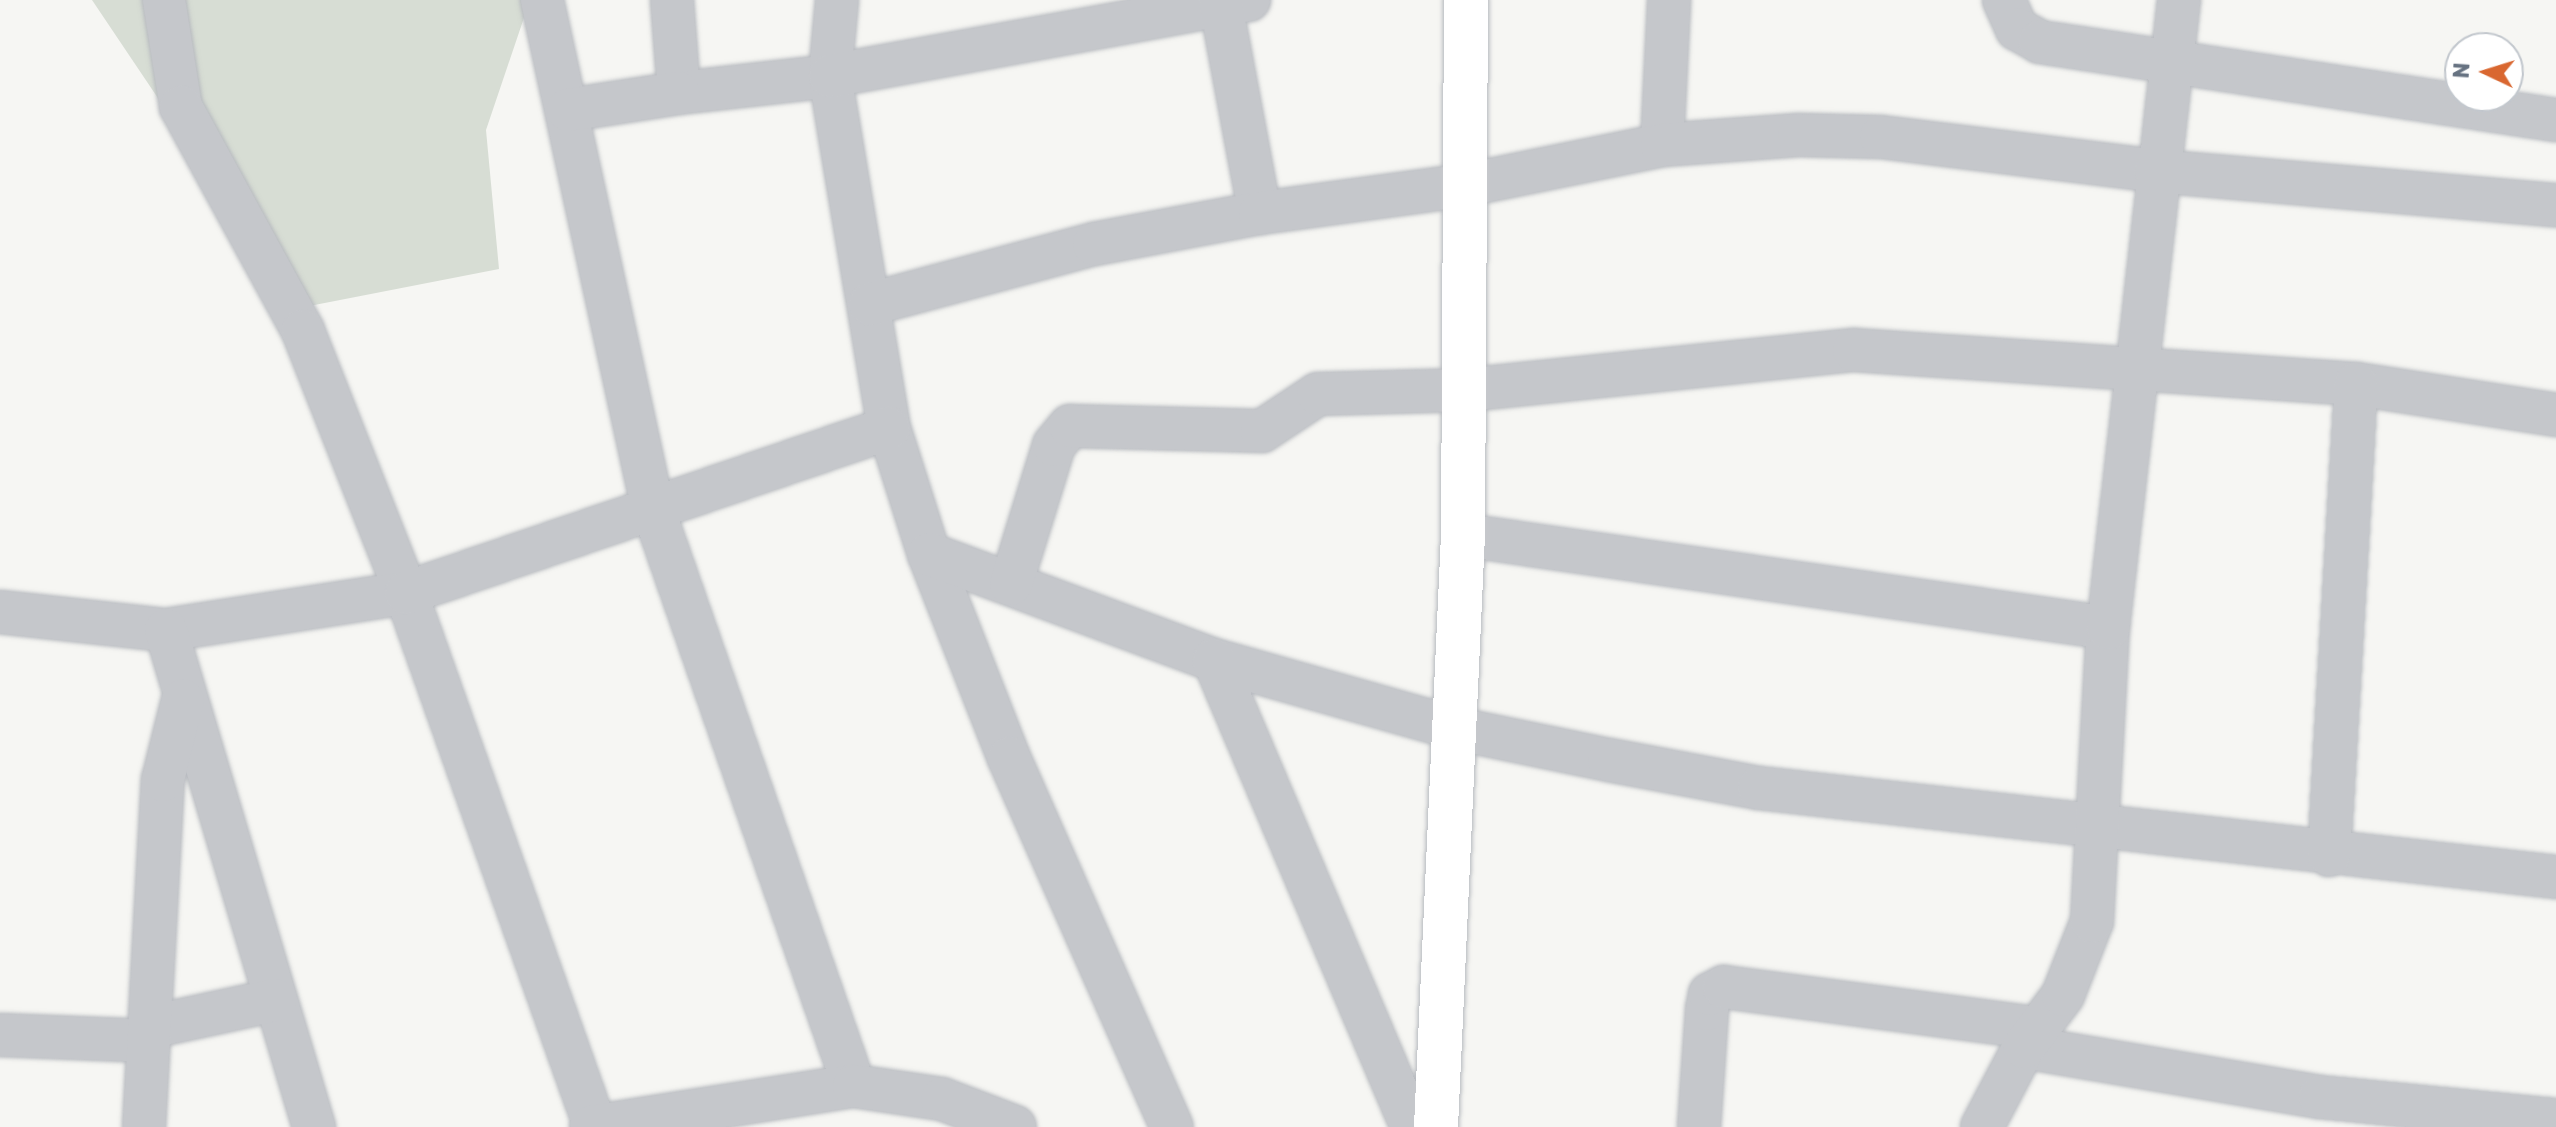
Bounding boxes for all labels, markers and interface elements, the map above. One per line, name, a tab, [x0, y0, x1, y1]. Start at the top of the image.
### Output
north arrow	[2444, 32, 2524, 112]
text: N	[2448, 62, 2476, 79]

